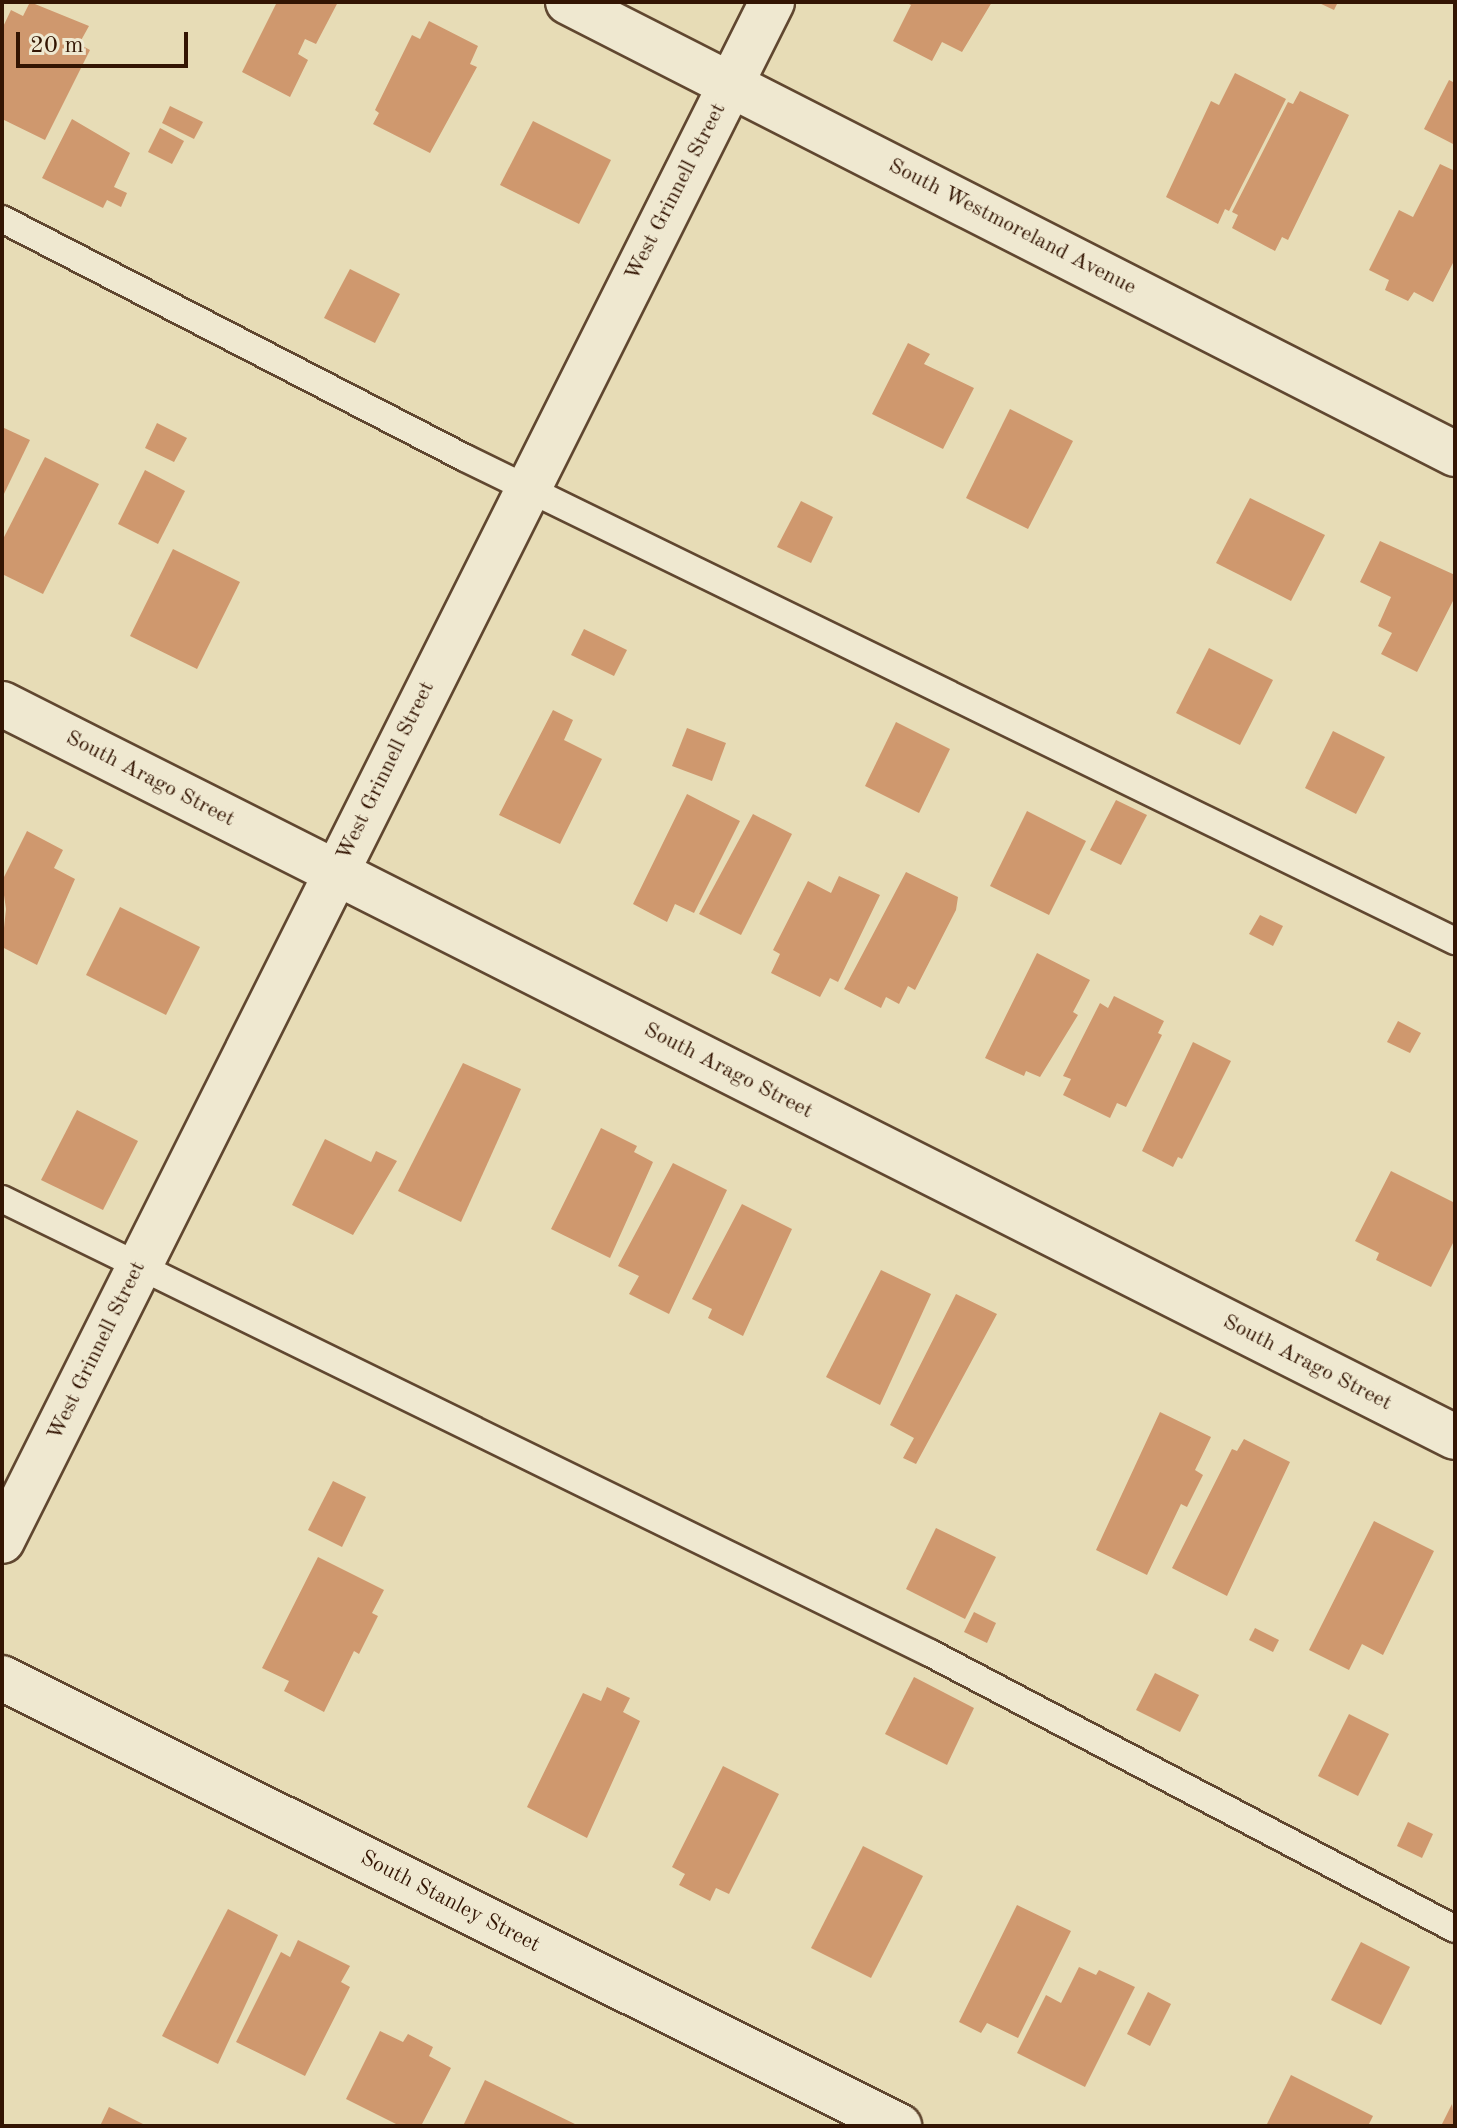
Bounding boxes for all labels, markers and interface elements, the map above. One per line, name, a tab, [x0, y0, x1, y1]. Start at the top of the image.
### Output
scale bar	[20, 16, 192, 66]
text: 20 m	[30, 34, 84, 58]
street label: West Grinnell Street	[620, 99, 732, 285]
street label: South Westmoreland Avenue	[884, 153, 1140, 301]
street label: West Grinnell Street	[331, 677, 441, 865]
street label: South Arago Street	[61, 725, 239, 833]
street label: South Arago Street	[639, 1017, 817, 1125]
street label: West Grinnell Street	[42, 1257, 152, 1445]
street label: South Arago Street	[1218, 1309, 1396, 1417]
street label: South Stanley Street	[356, 1845, 544, 1959]

